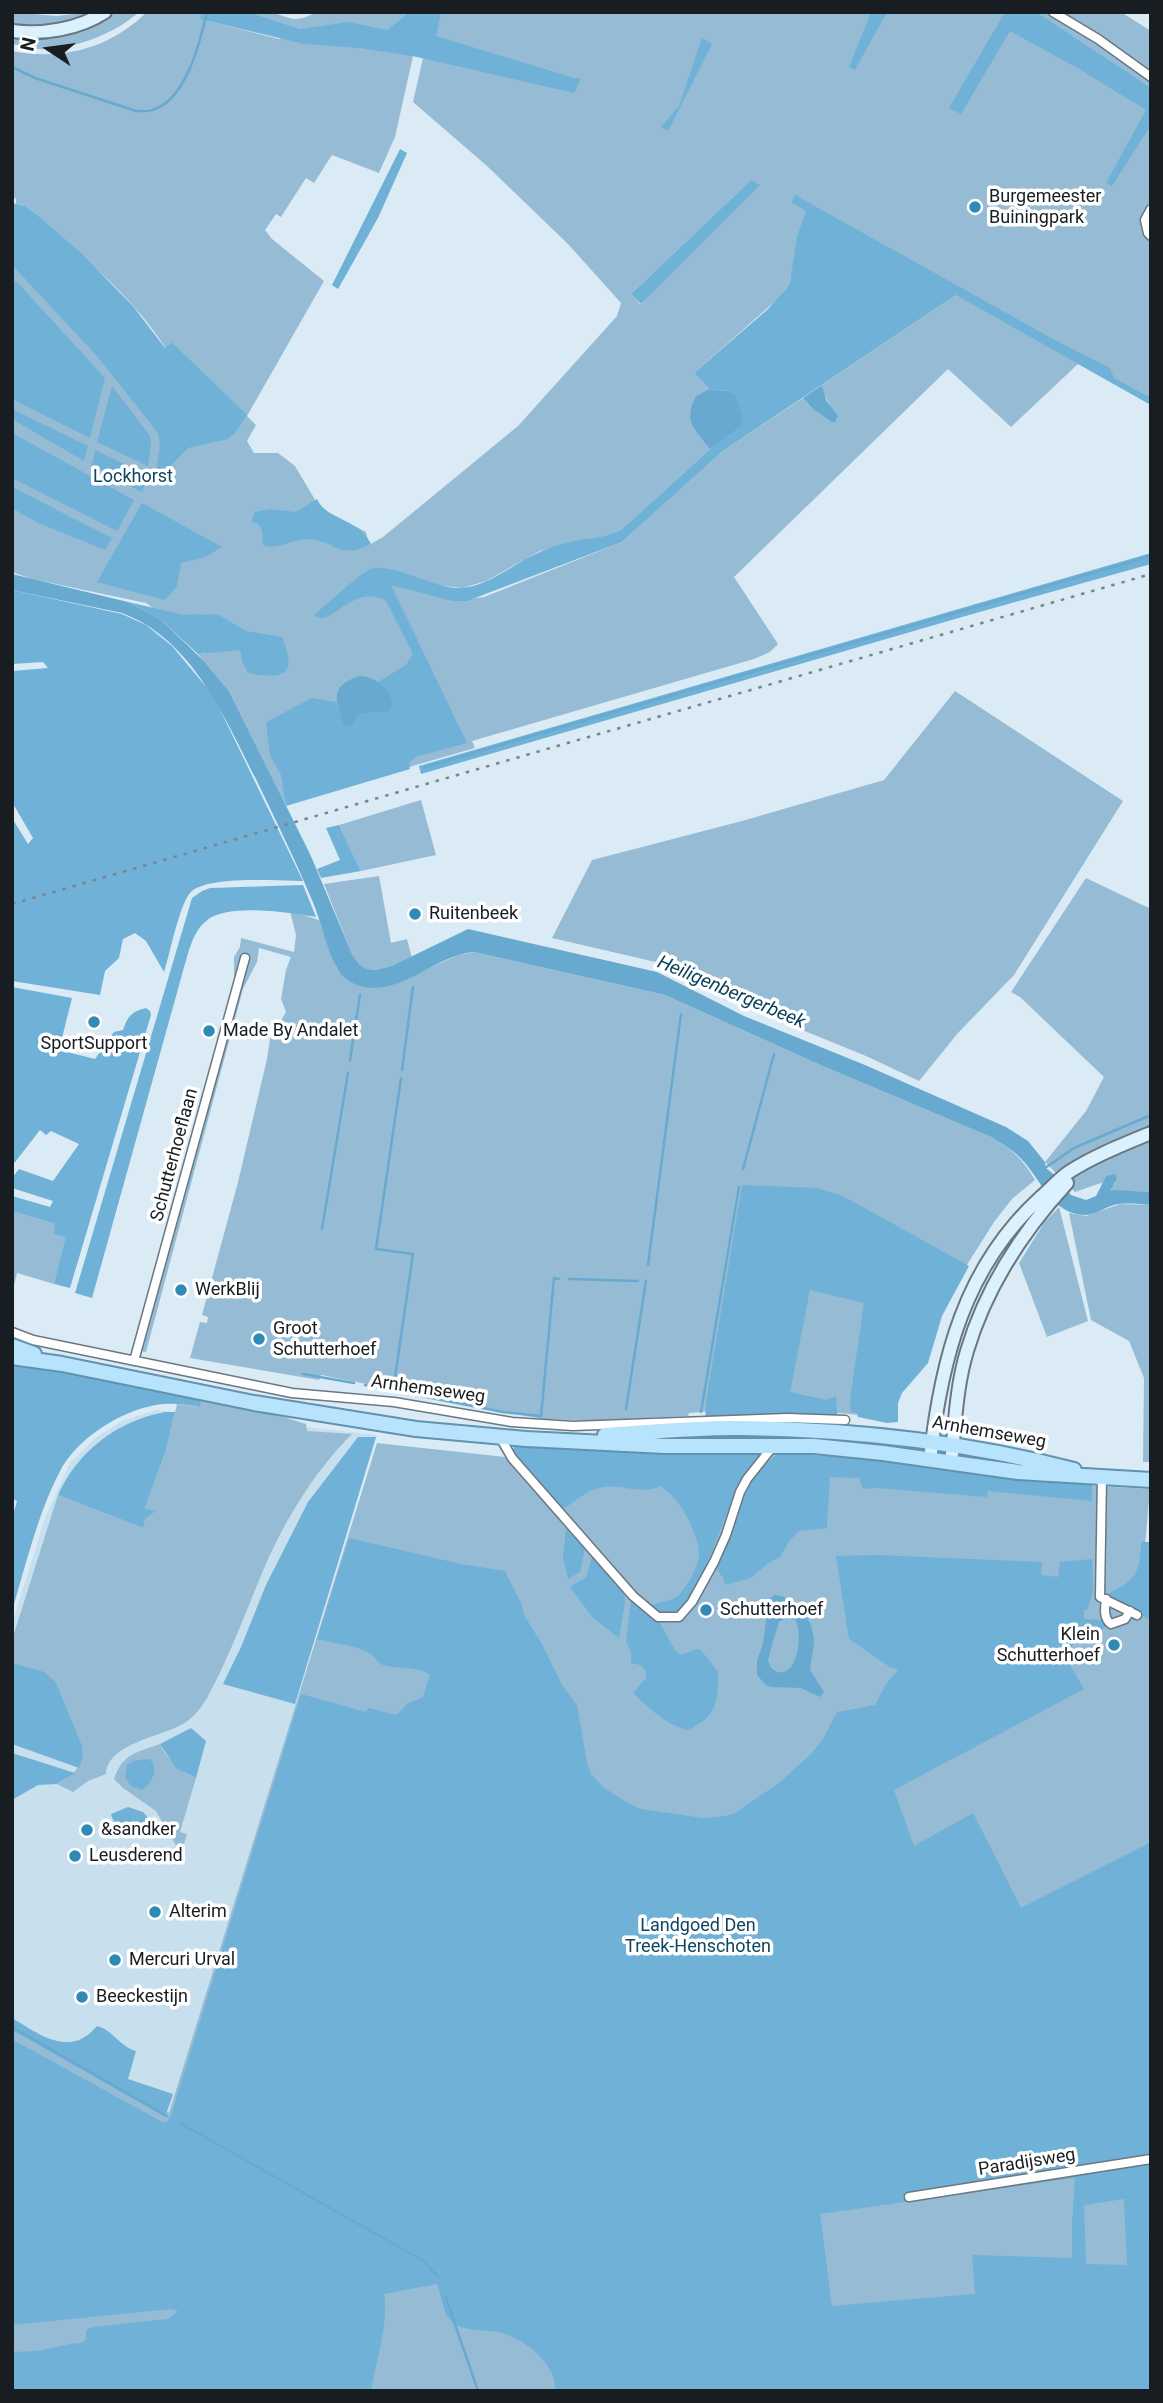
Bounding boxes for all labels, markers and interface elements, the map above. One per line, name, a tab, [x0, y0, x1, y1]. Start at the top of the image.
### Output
north arrow	[14, 14, 84, 84]
text: N	[15, 35, 41, 53]
place label: Burgemeester Buiningpark	[989, 186, 1101, 228]
marker: Burgemeester Buiningpark	[967, 199, 983, 215]
park label: Lockhorst	[93, 466, 173, 488]
place label: Ruitenbeek	[429, 903, 518, 925]
marker: Ruitenbeek	[407, 906, 423, 922]
water label: Heiligenbergerbeek	[654, 952, 808, 1034]
marker: SportSupport	[86, 1014, 102, 1030]
place label: Made By Andalet	[223, 1020, 358, 1042]
marker: Made By Andalet	[201, 1023, 217, 1039]
place label: SportSupport	[40, 1033, 148, 1055]
street label: Schutterhoeflaan	[147, 1086, 203, 1224]
place label: WerkBlij	[195, 1279, 260, 1301]
marker: WerkBlij	[173, 1282, 189, 1298]
place label: Groot Schutterhoef	[273, 1318, 376, 1360]
marker: Groot Schutterhoef	[251, 1331, 267, 1347]
street label: Arnhemseweg	[370, 1371, 486, 1409]
street label: Arnhemseweg	[930, 1412, 1048, 1454]
place label: Schutterhoef	[720, 1599, 823, 1621]
marker: Schutterhoef	[698, 1602, 714, 1618]
place label: Klein Schutterhoef	[997, 1624, 1100, 1666]
marker: Klein Schutterhoef	[1106, 1637, 1122, 1653]
place label: &sandker	[101, 1819, 176, 1841]
marker: &sandker	[79, 1822, 95, 1838]
place label: Leusderend	[89, 1845, 183, 1867]
marker: Leusderend	[67, 1848, 83, 1864]
place label: Alterim	[169, 1901, 227, 1923]
marker: Alterim	[147, 1904, 163, 1920]
park label: Landgoed Den Treek-Henschoten	[625, 1915, 771, 1958]
place label: Mercuri Urval	[129, 1949, 235, 1971]
marker: Mercuri Urval	[107, 1952, 123, 1968]
place label: Beeckestijn	[96, 1986, 188, 2008]
marker: Beeckestijn	[74, 1989, 90, 2005]
street label: Paradijsweg	[977, 2145, 1077, 2181]

